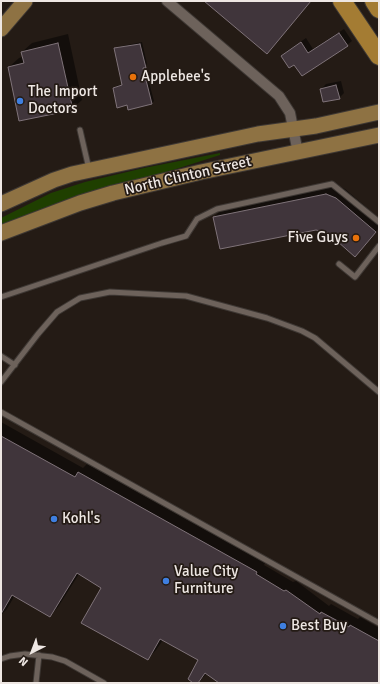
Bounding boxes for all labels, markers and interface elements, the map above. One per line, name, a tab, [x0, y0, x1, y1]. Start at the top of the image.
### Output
place label: Applebee's	[141, 68, 210, 86]
marker: Applebee's	[128, 72, 138, 82]
place label: The Import Doctors	[28, 83, 98, 118]
marker: The Import Doctors	[15, 96, 25, 106]
street label: North Clinton Street	[123, 153, 253, 199]
place label: Five Guys	[287, 229, 348, 247]
marker: Five Guys	[351, 233, 361, 243]
place label: Kohl's	[62, 510, 100, 528]
marker: Kohl's	[49, 514, 59, 524]
place label: Value City Furniture	[174, 563, 238, 598]
marker: Value City Furniture	[161, 576, 171, 586]
place label: Best Buy	[291, 617, 347, 635]
marker: Best Buy	[278, 621, 288, 631]
north arrow	[12, 632, 52, 672]
text: N	[16, 654, 31, 669]

